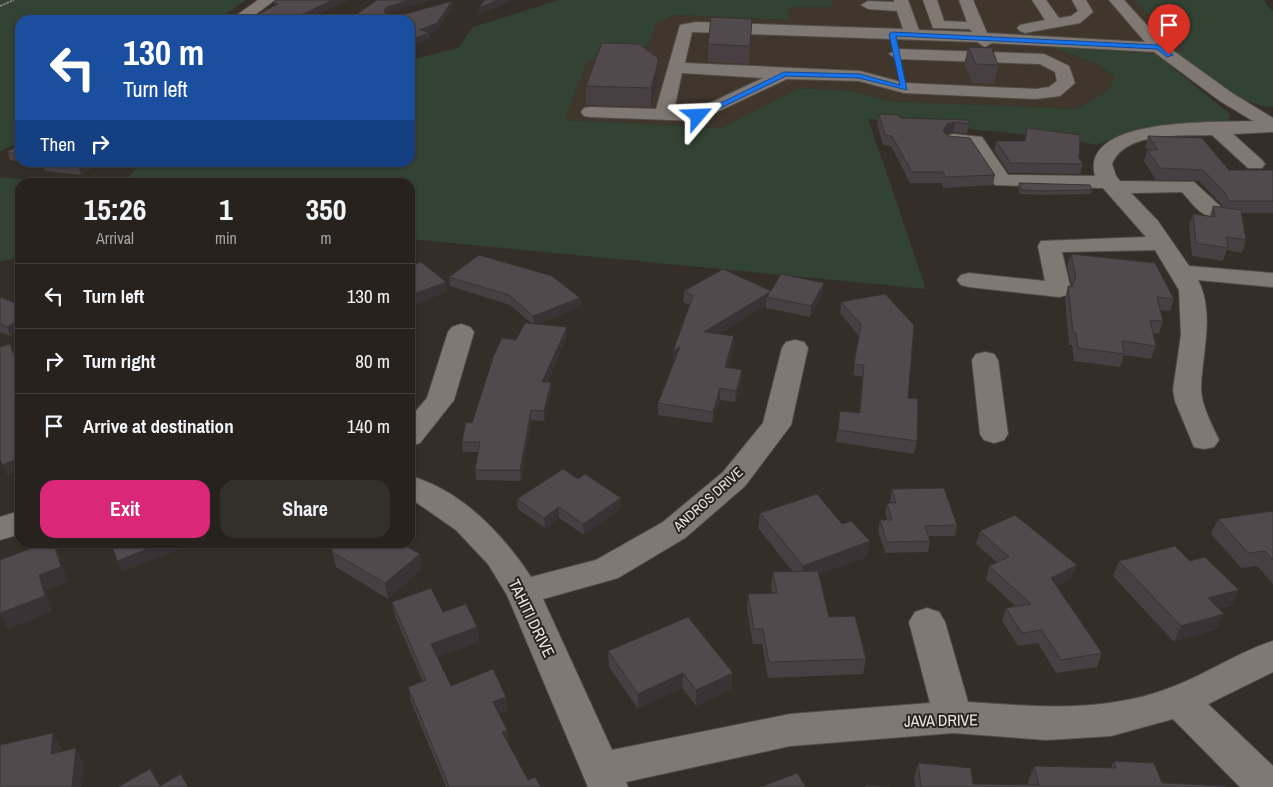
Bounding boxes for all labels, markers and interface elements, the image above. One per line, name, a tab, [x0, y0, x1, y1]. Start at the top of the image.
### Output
pin	[1148, 4, 1190, 55]
icon: arrive	[1155, 11, 1183, 39]
text: 130 m	[123, 29, 204, 76]
icon: left	[40, 35, 105, 100]
text: Turn left	[123, 74, 188, 104]
position arrow	[671, 89, 723, 141]
icon: right	[86, 130, 114, 158]
text: Then	[40, 131, 76, 157]
text: 15:26	[84, 189, 146, 229]
text: 1	[219, 189, 233, 229]
text: 350	[305, 189, 346, 229]
text: Arrival	[96, 227, 134, 249]
text: min	[215, 227, 237, 249]
text: m	[320, 227, 331, 249]
icon: left	[40, 282, 68, 310]
text: Turn left	[83, 283, 144, 309]
text: 130 m	[347, 283, 390, 309]
icon: right	[40, 347, 68, 375]
text: Turn right	[83, 348, 155, 374]
text: 80 m	[355, 348, 390, 374]
icon: arrive	[40, 412, 68, 440]
text: Arrive at destination	[83, 413, 234, 439]
text: 140 m	[347, 413, 390, 439]
street label: ANDROS DRIVE	[669, 463, 746, 536]
button: Exit	[40, 480, 210, 538]
button: Share	[220, 480, 390, 538]
street label: TAHITI DRIVE	[504, 575, 560, 661]
street label: JAVA DRIVE	[904, 708, 978, 732]

